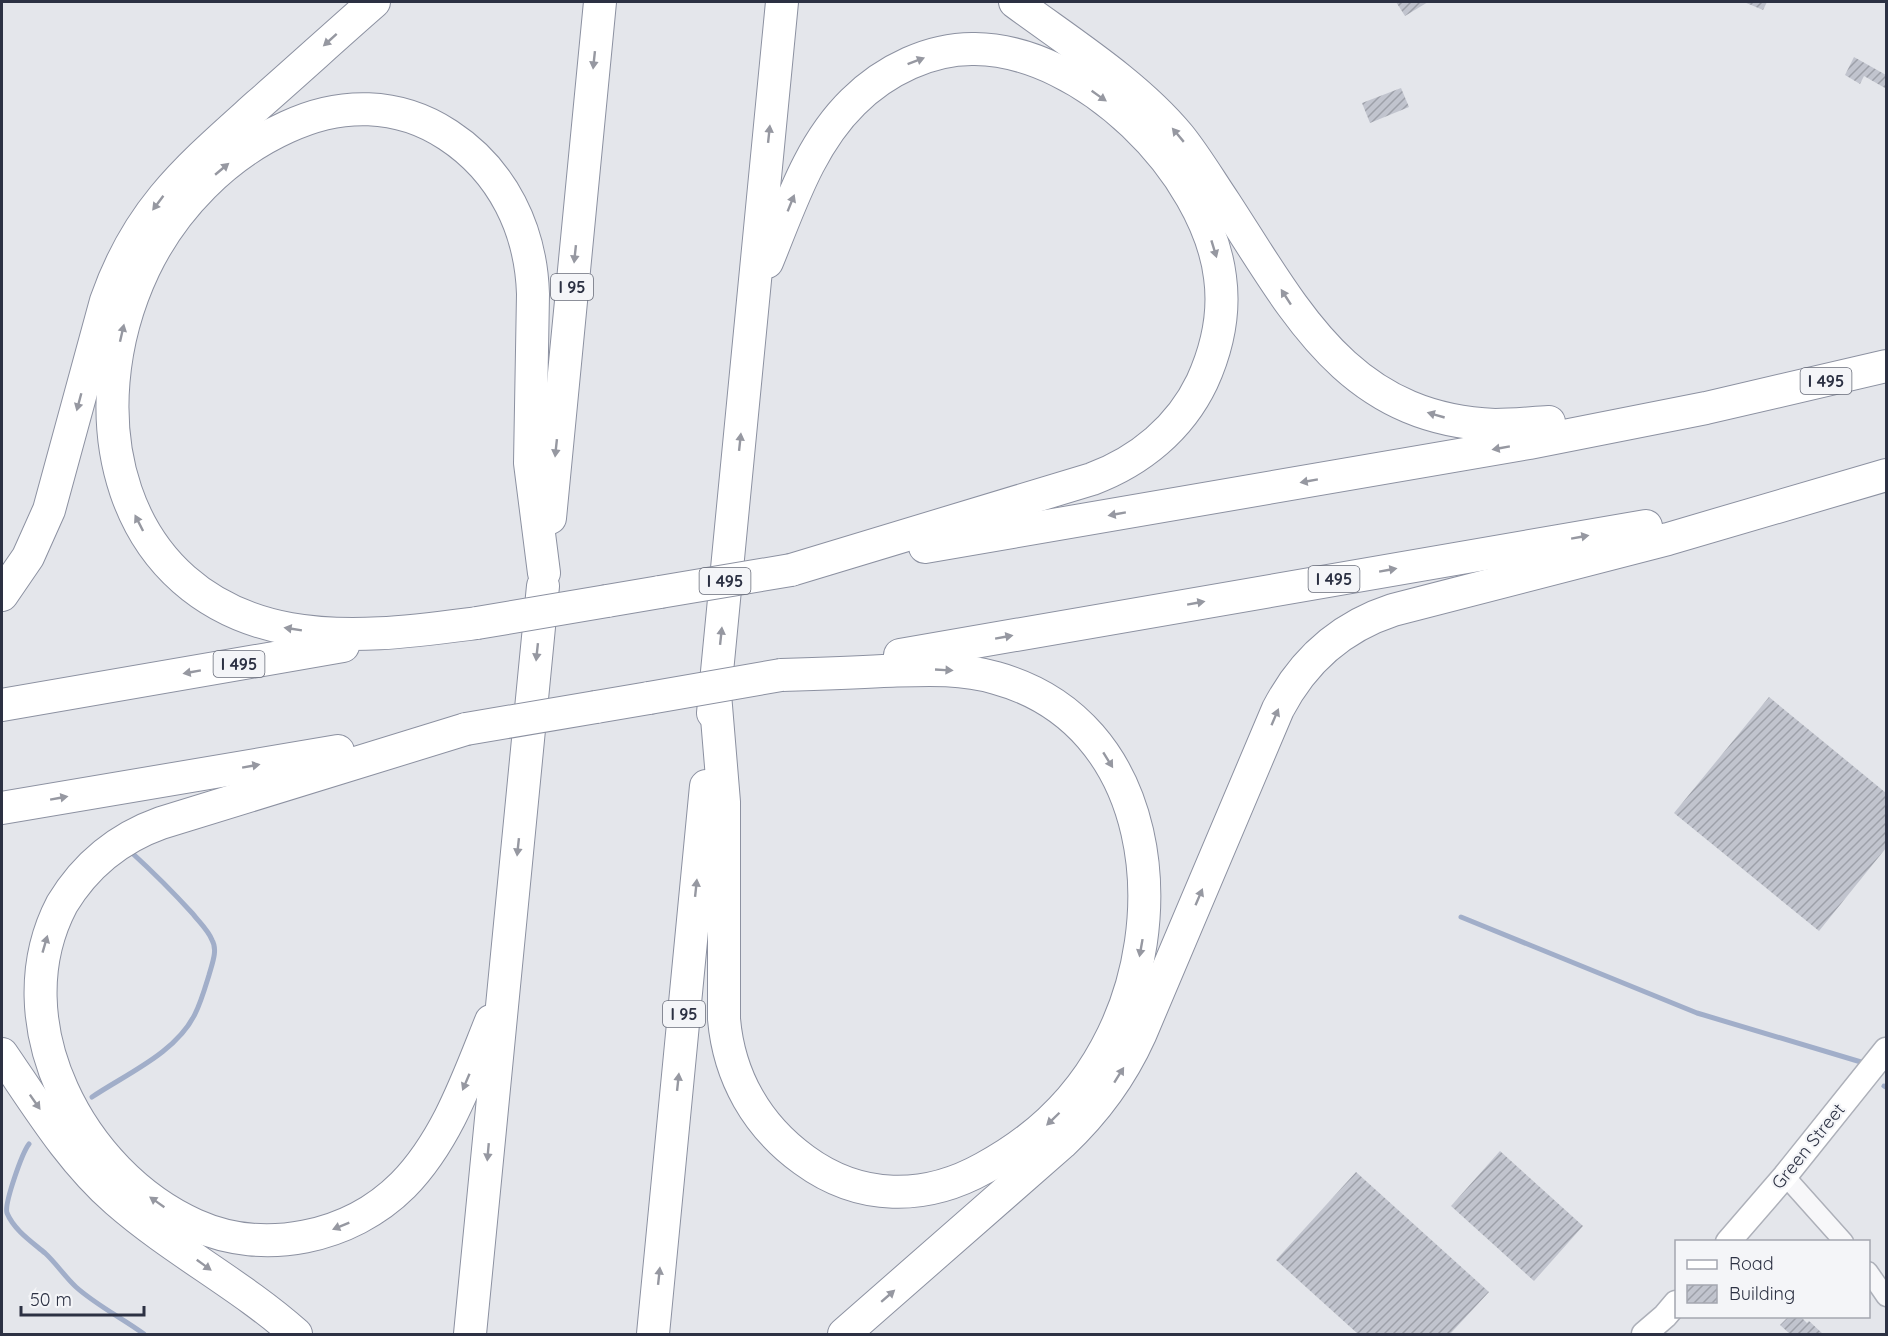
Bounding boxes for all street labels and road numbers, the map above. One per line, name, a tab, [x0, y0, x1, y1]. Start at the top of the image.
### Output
road number: I 95	[551, 274, 593, 300]
road number: I 495	[1800, 368, 1852, 394]
road number: I 495	[1308, 566, 1360, 592]
road number: I 495	[700, 568, 750, 594]
road number: I 495	[214, 651, 264, 677]
road number: I 95	[663, 1001, 705, 1027]
street label: Green Street	[1766, 1098, 1850, 1194]

